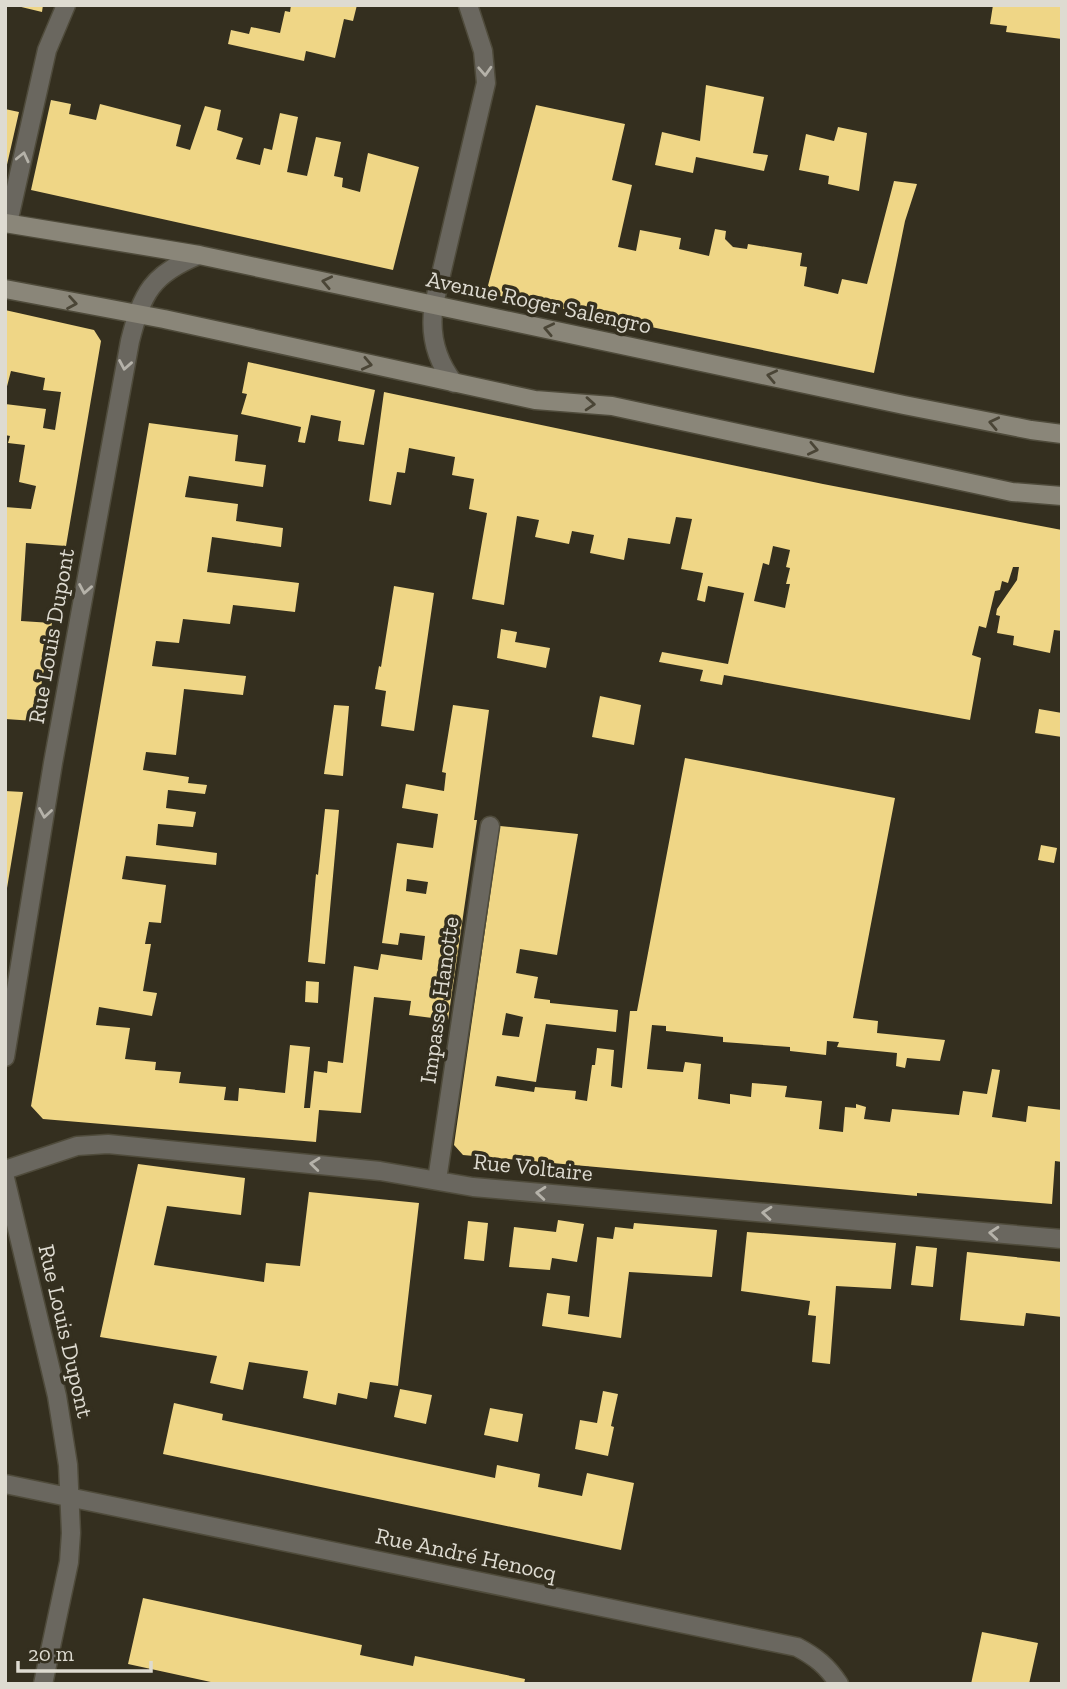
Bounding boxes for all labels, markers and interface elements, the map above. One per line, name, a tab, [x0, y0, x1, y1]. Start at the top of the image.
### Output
one-way arrow	[478, 66, 493, 77]
one-way arrow	[15, 151, 29, 163]
street label: Avenue Roger Salengro	[424, 264, 654, 340]
one-way arrow	[321, 275, 333, 290]
one-way arrow	[66, 295, 78, 310]
one-way arrow	[543, 323, 555, 338]
one-way arrow	[361, 355, 373, 370]
one-way arrow	[119, 359, 134, 371]
one-way arrow	[766, 370, 778, 385]
one-way arrow	[585, 396, 596, 411]
one-way arrow	[988, 417, 1000, 432]
one-way arrow	[807, 441, 819, 456]
street label: Rue Louis Dupont	[22, 546, 80, 726]
one-way arrow	[78, 583, 93, 595]
one-way arrow	[38, 807, 53, 819]
street label: Impasse Hanotte	[413, 915, 465, 1085]
street label: Rue Voltaire	[472, 1147, 594, 1187]
one-way arrow	[309, 1157, 320, 1172]
one-way arrow	[535, 1186, 546, 1201]
one-way arrow	[761, 1206, 772, 1221]
one-way arrow	[988, 1226, 999, 1241]
street label: Rue Louis Dupont	[32, 1241, 100, 1421]
street label: Rue André Henocq	[373, 1521, 560, 1587]
scale bar	[18, 1630, 150, 1674]
text: 20 m	[28, 1641, 74, 1666]

